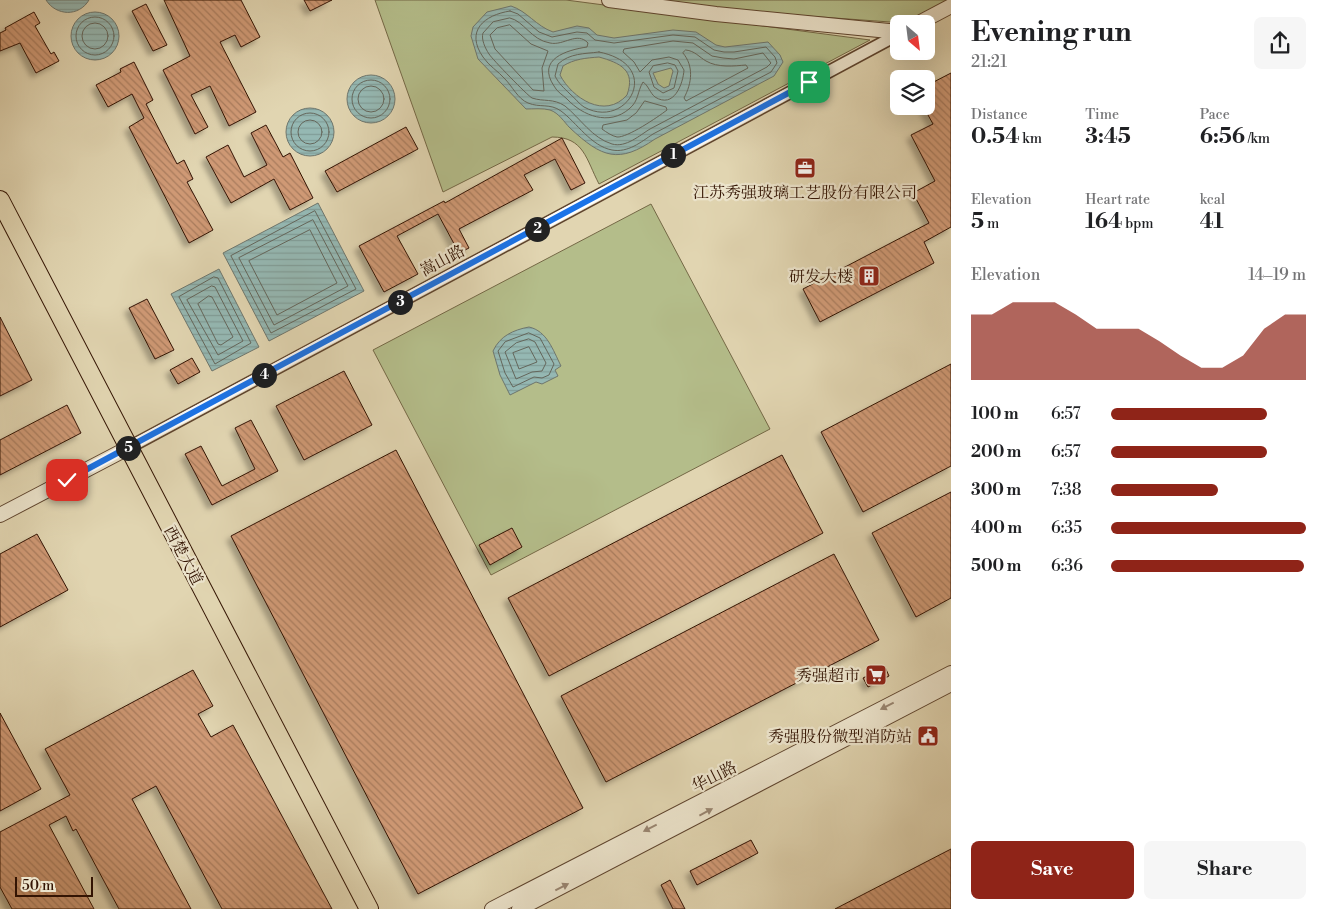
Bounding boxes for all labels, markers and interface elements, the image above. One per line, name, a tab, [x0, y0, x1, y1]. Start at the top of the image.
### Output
north arrow	[890, 15, 935, 60]
map controls	[890, 15, 935, 115]
text: Evening run	[971, 15, 1132, 50]
button: share	[1254, 17, 1306, 69]
text: 21:21	[971, 52, 1007, 72]
pin	[788, 61, 830, 103]
icon: arrive	[795, 68, 823, 96]
button: layers	[890, 70, 935, 115]
text: Distance	[971, 106, 1028, 124]
text: Time	[1085, 106, 1119, 124]
text: Pace	[1200, 106, 1230, 124]
text: 0.54	[971, 124, 1019, 150]
text: 3:45	[1085, 124, 1131, 150]
text: 6:56	[1200, 124, 1245, 150]
text: km	[1019, 130, 1042, 148]
text: /km	[1245, 130, 1270, 148]
pin: 1	[660, 142, 686, 168]
text: 1	[670, 146, 677, 164]
office icon: 江苏秀强玻璃工艺股份有限公司	[793, 156, 817, 180]
place label: 江苏秀强玻璃工艺股份有限公司	[693, 183, 917, 203]
text: Elevation	[971, 191, 1032, 209]
text: Heart rate	[1085, 191, 1150, 209]
text: kcal	[1200, 191, 1225, 209]
text: 5	[971, 209, 984, 235]
text: 164	[1085, 209, 1122, 235]
text: 41	[1200, 209, 1224, 235]
text: m	[984, 215, 999, 233]
text: bpm	[1122, 215, 1154, 233]
pin: 2	[524, 216, 550, 242]
text: 2	[533, 220, 542, 238]
street label: 嵩山路	[417, 241, 468, 281]
building icon: 研发大楼	[857, 264, 881, 288]
text: Elevation	[971, 265, 1040, 285]
text: 14–19 m	[1248, 265, 1306, 285]
place label: 研发大楼	[789, 267, 853, 287]
pin: 3	[388, 290, 412, 314]
text: 3	[396, 293, 405, 311]
pin: 4	[252, 362, 276, 388]
text: 4	[260, 366, 269, 384]
text: 100 m	[971, 404, 1019, 424]
text: 6:57	[1051, 404, 1081, 424]
pin: 5	[116, 436, 140, 460]
text: 5	[124, 439, 133, 457]
text: 200 m	[971, 442, 1021, 462]
text: 6:57	[1051, 442, 1081, 462]
pin	[46, 459, 88, 501]
icon: check	[53, 466, 81, 494]
text: 300 m	[971, 480, 1021, 500]
text: 7:38	[1051, 480, 1082, 500]
text: 400 m	[971, 518, 1022, 538]
text: 6:35	[1051, 518, 1082, 538]
street label: 西楚大道	[159, 523, 207, 588]
text: 500 m	[971, 556, 1021, 576]
text: 6:36	[1051, 556, 1083, 576]
supermarket icon: 秀强超市	[864, 663, 888, 687]
place label: 秀强超市	[796, 666, 860, 686]
one-way arrow	[880, 702, 895, 710]
public building icon: 秀强股份微型消防站	[916, 724, 940, 748]
place label: 秀强股份微型消防站	[768, 727, 912, 747]
street label: 华山路	[689, 757, 740, 797]
one-way arrow	[699, 808, 714, 816]
one-way arrow	[642, 824, 657, 832]
button: Save	[971, 841, 1134, 899]
button: Share	[1144, 841, 1306, 899]
scale bar	[15, 874, 92, 897]
text: 50 m	[22, 877, 54, 895]
one-way arrow	[555, 883, 569, 891]

